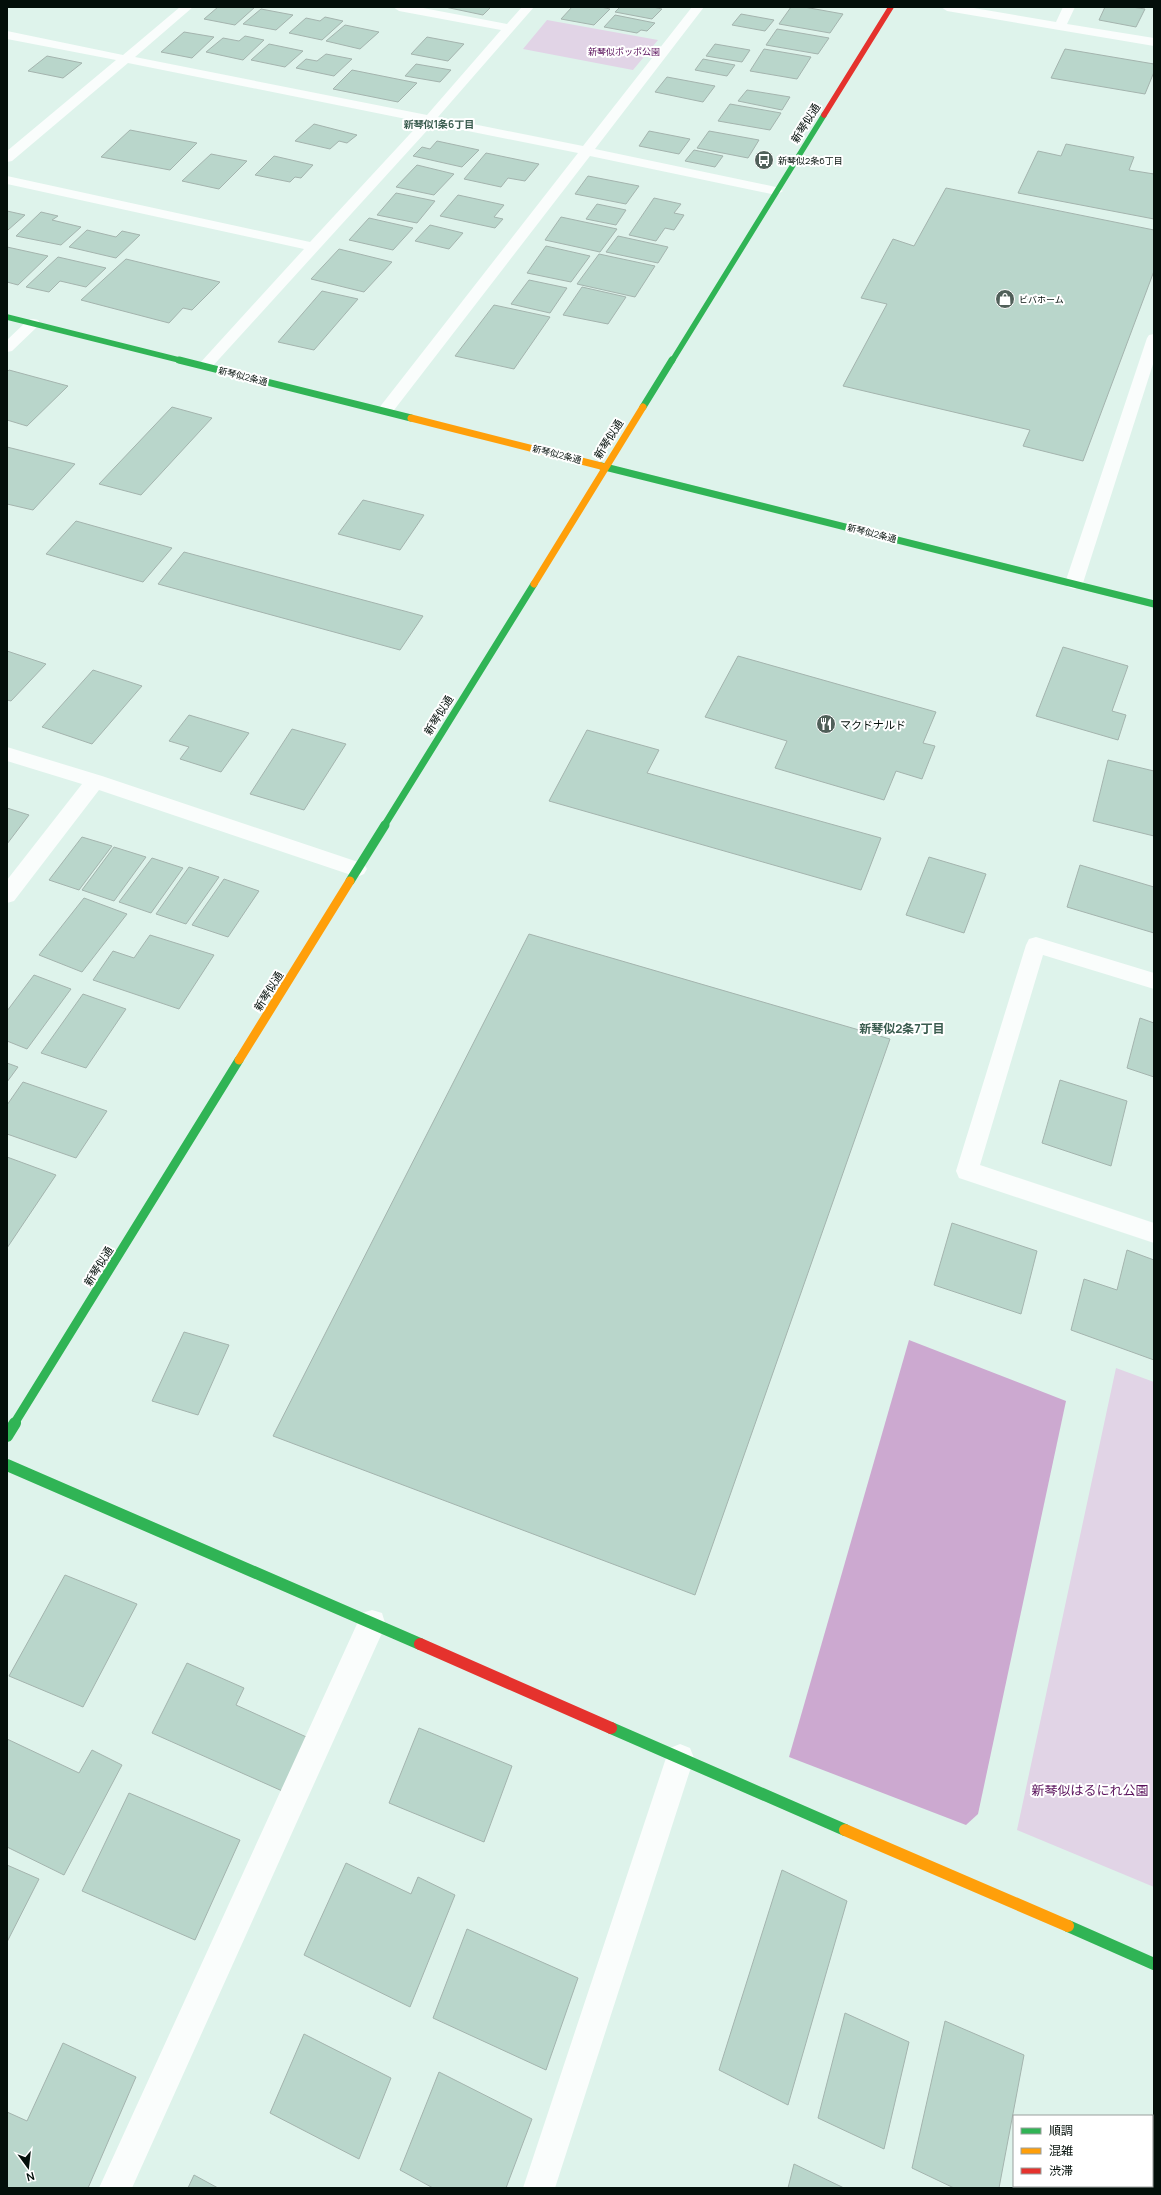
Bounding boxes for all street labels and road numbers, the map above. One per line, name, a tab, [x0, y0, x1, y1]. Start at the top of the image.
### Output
street label: 新琴似通	[787, 100, 823, 146]
street label: 新琴似2条通	[217, 364, 269, 388]
street label: 新琴似通	[590, 416, 626, 462]
street label: 新琴似2条通	[531, 442, 583, 466]
street label: 新琴似2条通	[846, 521, 898, 545]
street label: 新琴似通	[420, 692, 456, 738]
street label: 新琴似通	[250, 968, 286, 1014]
street label: 新琴似通	[80, 1243, 116, 1289]

